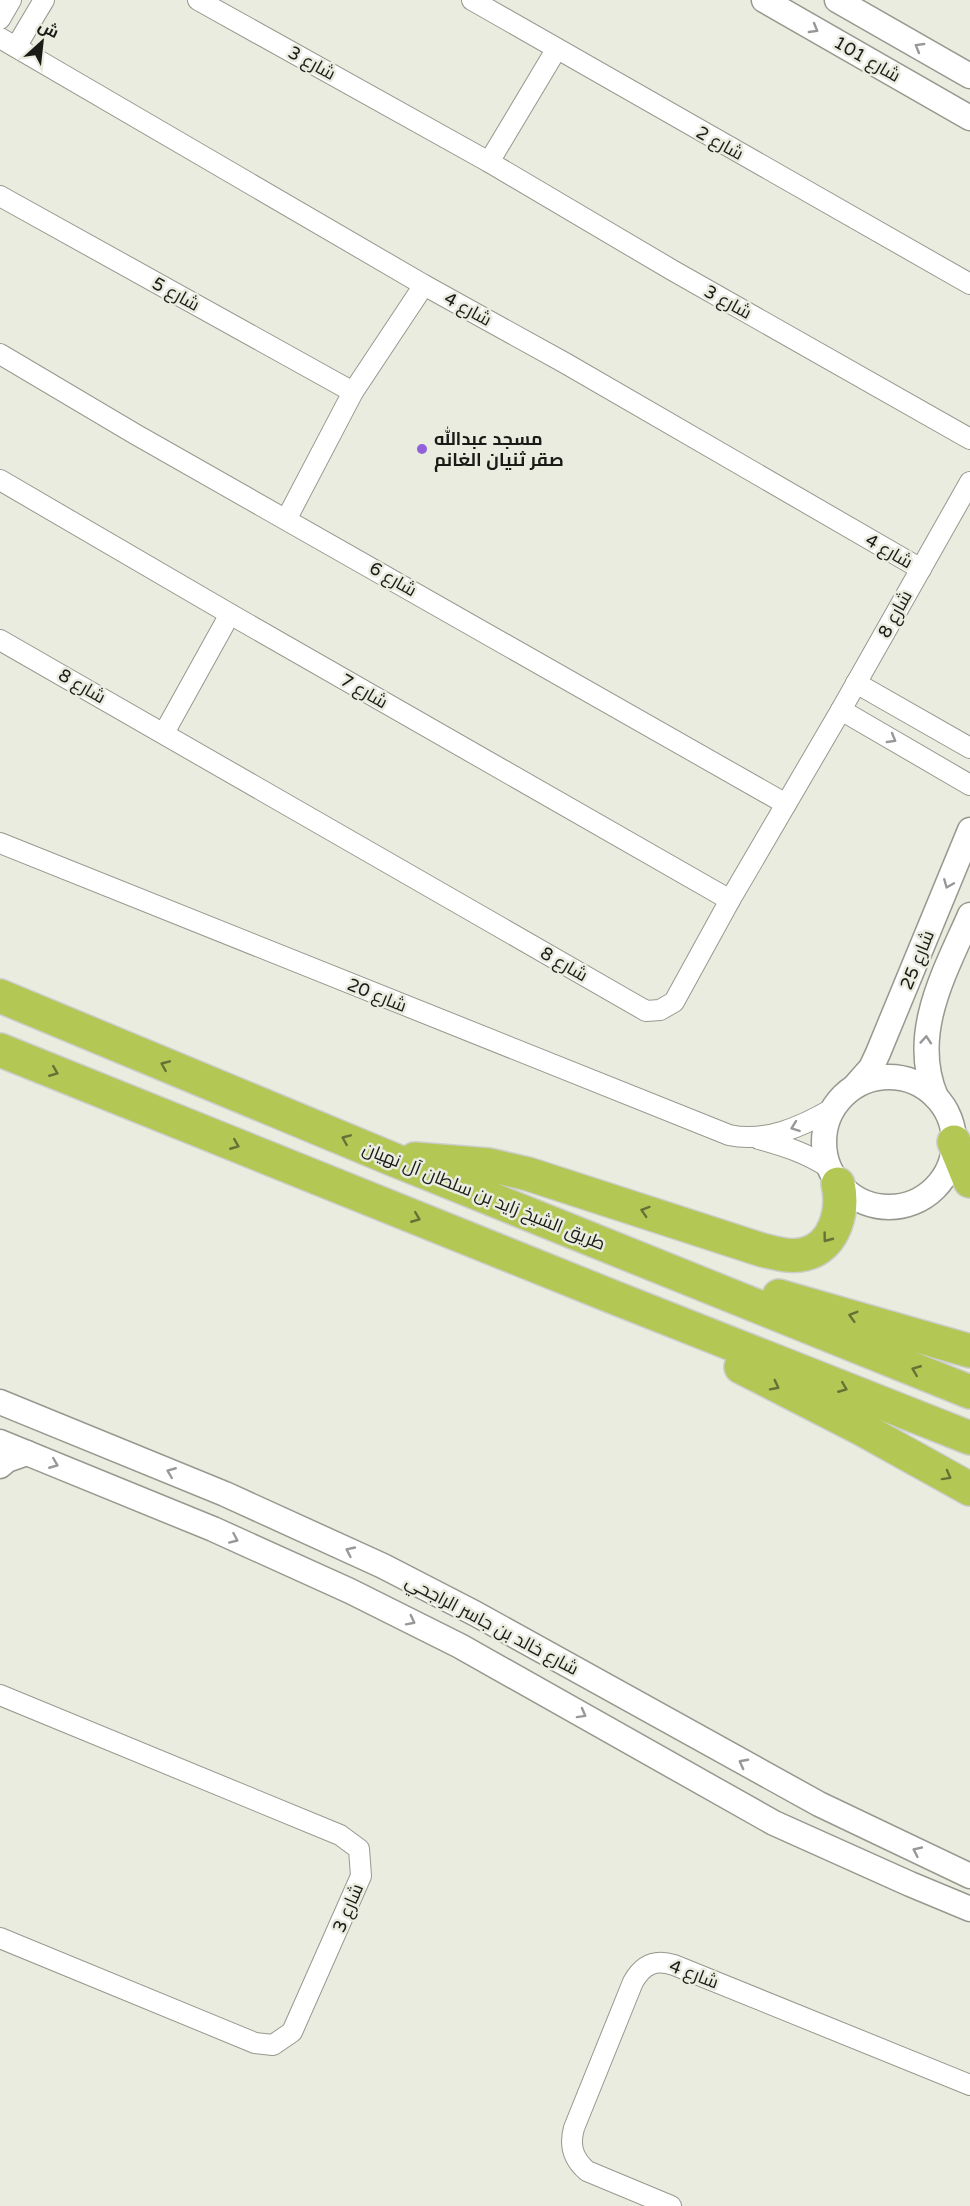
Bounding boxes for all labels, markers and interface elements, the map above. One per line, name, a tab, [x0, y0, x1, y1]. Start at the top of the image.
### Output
north arrow	[12, 12, 72, 72]
text: ش	[35, 16, 62, 43]
one-way arrow	[808, 22, 818, 33]
street label: شارع 101	[829, 31, 904, 88]
street label: شارع 3	[284, 41, 340, 86]
one-way arrow	[915, 43, 925, 54]
street label: شارع 2	[692, 121, 748, 166]
street label: شارع 5	[148, 272, 204, 317]
street label: شارع 3	[700, 280, 756, 325]
street label: شارع 4	[440, 287, 496, 332]
place label: مسجد عبدالله صقر ثنيان الغانم	[434, 426, 564, 472]
marker: مسجد عبدالله صقر ثنيان الغانم	[415, 442, 429, 456]
street label: شارع 4	[861, 529, 917, 574]
street label: شارع 6	[365, 557, 421, 602]
street label: شارع 8	[873, 586, 918, 642]
street label: شارع 8	[54, 664, 110, 709]
street label: شارع 7	[336, 669, 392, 714]
one-way arrow	[886, 732, 896, 744]
one-way arrow	[943, 878, 955, 889]
street label: شارع 25	[895, 927, 940, 993]
street label: شارع 8	[536, 942, 592, 987]
street label: شارع 20	[344, 973, 410, 1018]
one-way arrow	[919, 1035, 932, 1045]
one-way arrow	[161, 1060, 172, 1072]
one-way arrow	[48, 1065, 59, 1077]
one-way arrow	[791, 1120, 801, 1133]
one-way arrow	[341, 1134, 352, 1146]
street label: طريق الشيخ زايد بن سلطان آل نهيان	[359, 1137, 609, 1256]
one-way arrow	[229, 1138, 240, 1150]
one-way arrow	[640, 1206, 651, 1218]
one-way arrow	[410, 1211, 421, 1223]
one-way arrow	[823, 1231, 834, 1242]
one-way arrow	[849, 1311, 859, 1323]
one-way arrow	[911, 1365, 922, 1377]
one-way arrow	[768, 1378, 779, 1390]
one-way arrow	[837, 1381, 848, 1393]
one-way arrow	[48, 1457, 59, 1469]
one-way arrow	[167, 1467, 178, 1479]
one-way arrow	[941, 1469, 951, 1480]
one-way arrow	[228, 1531, 239, 1543]
one-way arrow	[345, 1546, 356, 1558]
street label: شارع خالد بن جاسر الراجحي	[400, 1570, 582, 1683]
one-way arrow	[405, 1614, 415, 1625]
one-way arrow	[576, 1707, 586, 1718]
one-way arrow	[739, 1759, 749, 1770]
one-way arrow	[913, 1846, 924, 1858]
street label: شارع 3	[328, 1880, 369, 1936]
street label: شارع 4	[666, 1955, 722, 1994]

